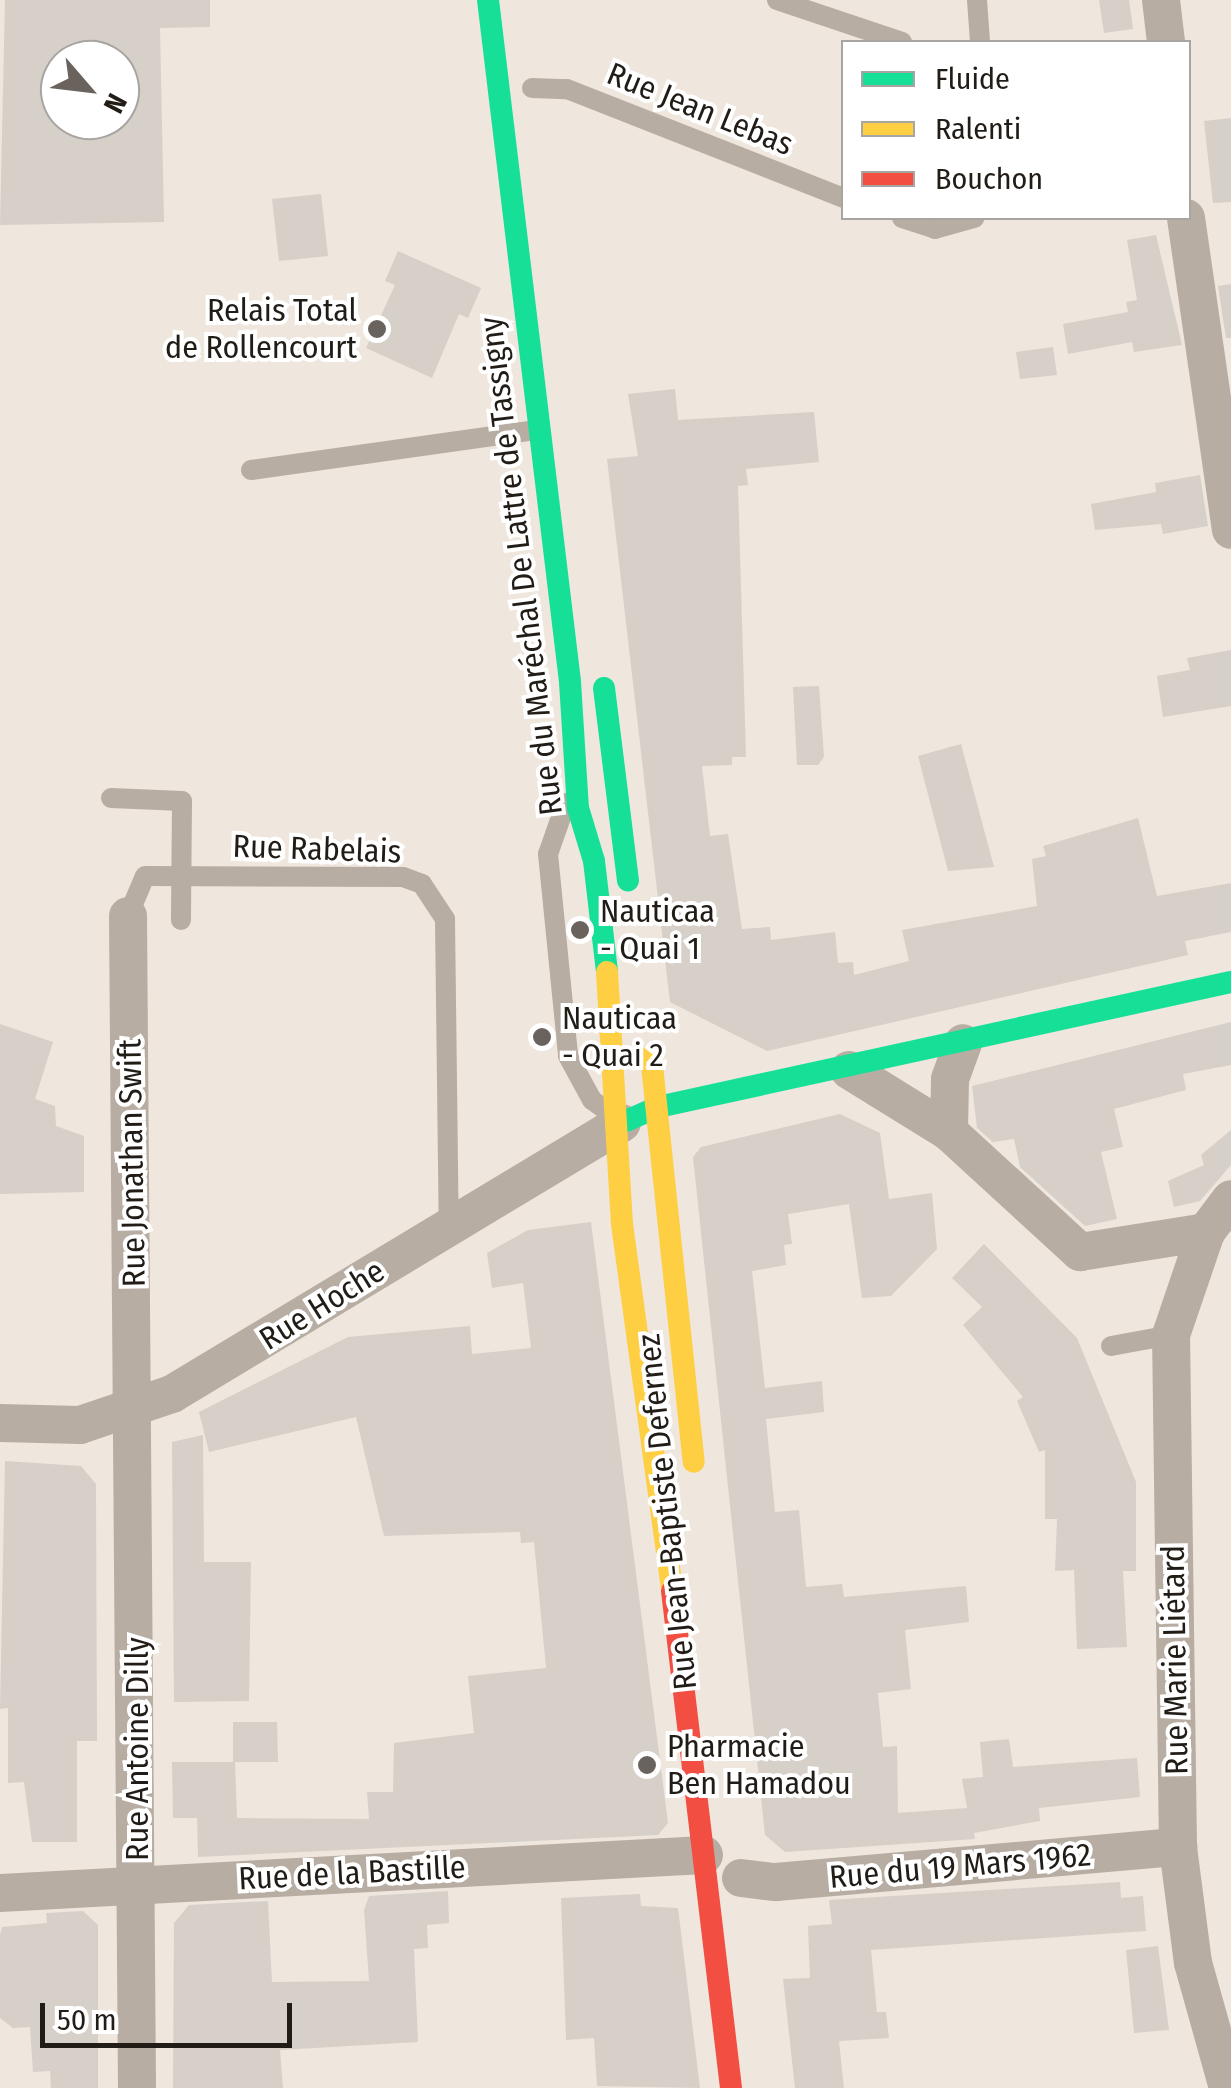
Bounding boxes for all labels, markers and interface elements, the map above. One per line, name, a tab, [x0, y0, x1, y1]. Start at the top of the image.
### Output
north arrow	[40, 40, 140, 140]
legend	[841, 40, 1191, 220]
street label: Rue Jean Lebas	[601, 54, 799, 164]
text: Fluide	[935, 61, 1010, 97]
text: N	[97, 88, 134, 119]
text: Ralenti	[935, 111, 1021, 147]
text: Bouchon	[935, 161, 1043, 197]
place label: Relais Total de Rollencourt	[165, 292, 357, 367]
street label: Rue du Maréchal De Lattre de Tassigny	[471, 315, 571, 817]
marker: Relais Total de Rollencourt	[366, 318, 388, 340]
street label: Rue Rabelais	[232, 827, 402, 871]
place label: Nauticaa - Quai 1	[600, 893, 715, 968]
marker: Nauticaa - Quai 1	[569, 919, 591, 941]
place label: Nauticaa - Quai 2	[562, 1000, 677, 1075]
marker: Nauticaa - Quai 2	[531, 1026, 553, 1048]
street label: Rue Jonathan Swift	[111, 1039, 153, 1287]
street label: Rue Hoche	[252, 1252, 392, 1358]
street label: Rue Jean-Baptiste Defernez	[629, 1332, 705, 1692]
street label: Rue Marie Liétard	[1154, 1545, 1196, 1775]
street label: Rue Antoine Dilly	[118, 1637, 156, 1861]
place label: Pharmacie Ben Hamadou	[667, 1728, 851, 1803]
marker: Pharmacie Ben Hamadou	[636, 1754, 658, 1776]
street label: Rue du 19 Mars 1962	[828, 1835, 1092, 1897]
street label: Rue de la Bastille	[238, 1848, 466, 1898]
scale bar	[45, 1983, 298, 2045]
text: 50 m	[57, 2002, 117, 2038]

